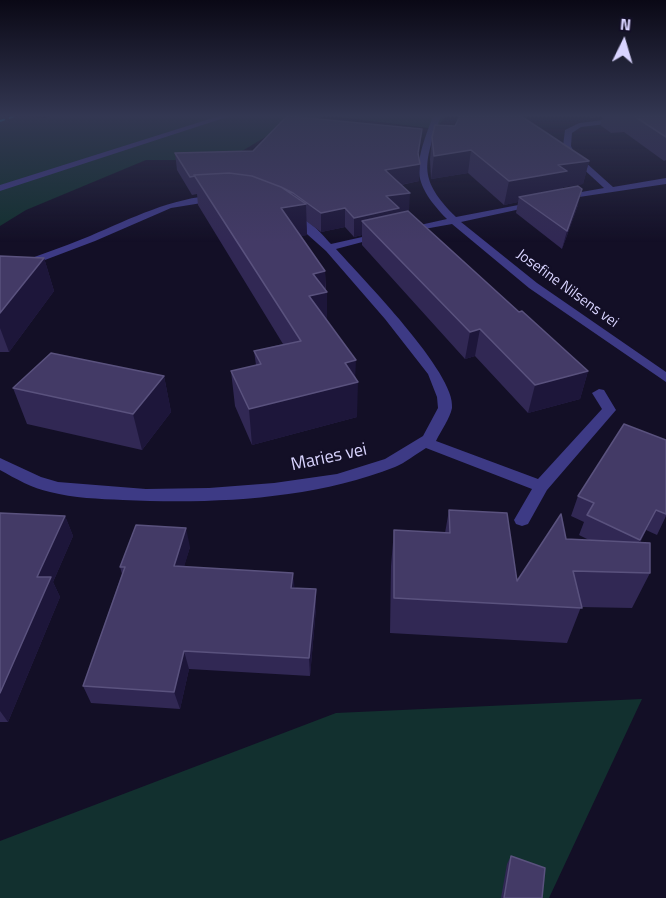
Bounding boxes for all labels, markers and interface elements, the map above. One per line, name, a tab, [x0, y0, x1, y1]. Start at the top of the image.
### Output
north arrow	[594, 12, 654, 72]
text: N	[619, 12, 632, 37]
street label: Josefine Nilsens vei	[513, 246, 621, 332]
street label: Maries vei	[289, 439, 369, 477]

